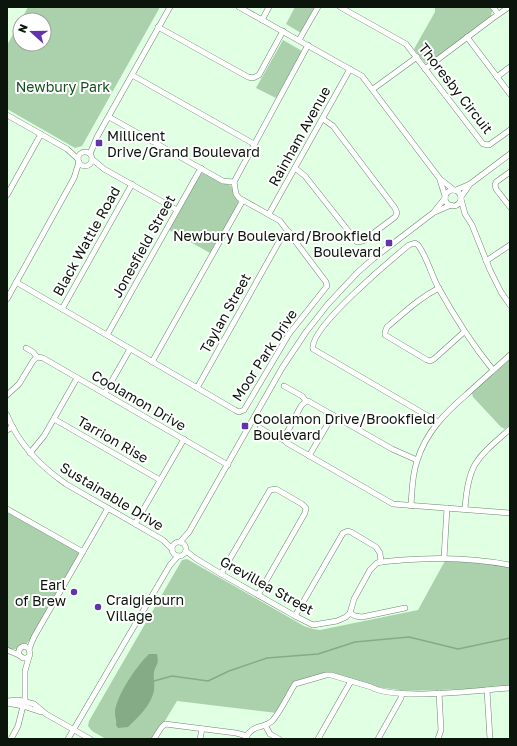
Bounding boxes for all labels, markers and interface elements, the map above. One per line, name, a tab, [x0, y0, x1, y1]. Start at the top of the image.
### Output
north arrow	[12, 12, 52, 52]
text: N	[15, 22, 30, 34]
street label: Thoresby Circuit	[415, 39, 497, 137]
park label: Newbury Park	[16, 78, 110, 95]
street label: Rainham Avenue	[265, 83, 333, 189]
place label: Millicent Drive/Grand Boulevard	[107, 127, 260, 160]
marker: Millicent Drive/Grand Boulevard	[94, 138, 104, 148]
street label: Black Wattle Road	[49, 183, 123, 299]
street label: Jonesfield Street	[108, 191, 178, 301]
place label: Newbury Boulevard/Brookfield Boulevard	[173, 227, 381, 260]
marker: Newbury Boulevard/Brookfield Boulevard	[384, 238, 394, 248]
street label: Taylan Street	[196, 270, 254, 356]
street label: Moor Park Drive	[228, 306, 300, 404]
street label: Coolamon Drive	[89, 366, 189, 434]
place label: Coolamon Drive/Brookfield Boulevard	[253, 410, 435, 443]
street label: Tarrion Rise	[74, 412, 152, 466]
marker: Coolamon Drive/Brookfield Boulevard	[240, 421, 250, 431]
street label: Sustainable Drive	[57, 458, 167, 534]
street label: Grevillea Street	[217, 552, 317, 618]
place label: Earl of Brew	[15, 576, 66, 609]
marker: Earl of Brew	[69, 587, 79, 597]
place label: Craigieburn Village	[106, 591, 184, 624]
marker: Craigieburn Village	[93, 602, 103, 612]

